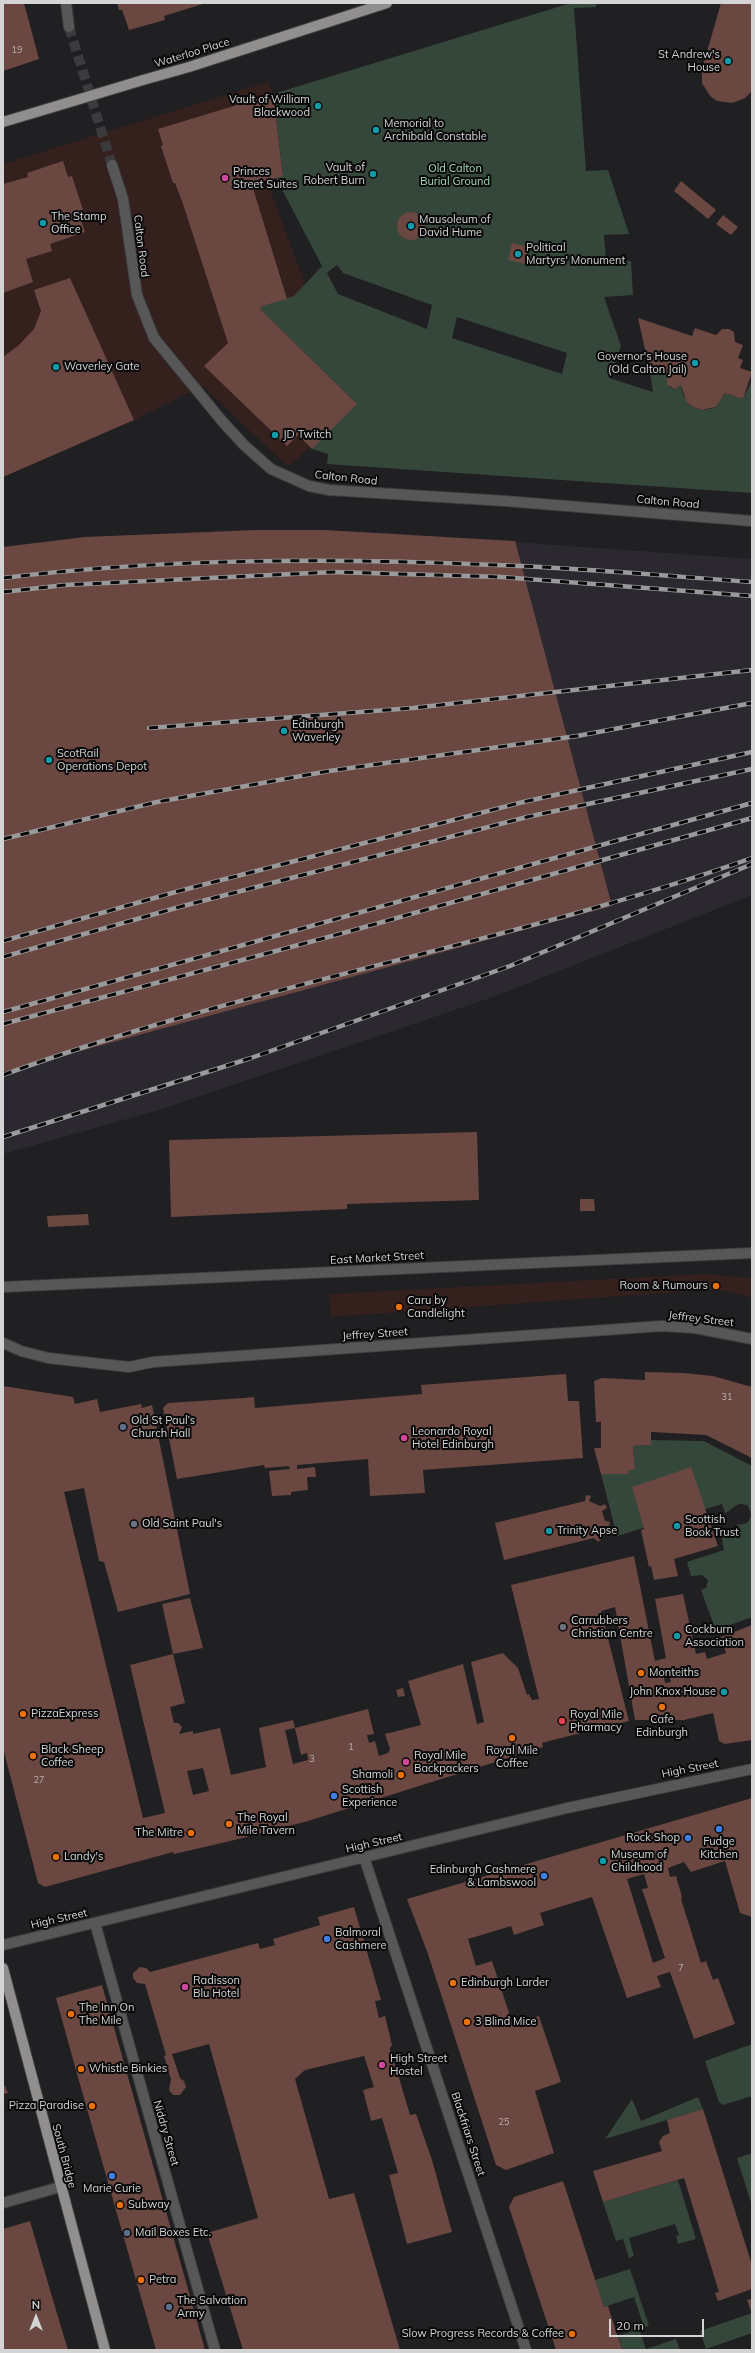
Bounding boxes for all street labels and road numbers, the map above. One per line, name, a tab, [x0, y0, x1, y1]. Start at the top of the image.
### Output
street label: Waterloo Place	[153, 35, 231, 71]
street label: Calton Road	[131, 214, 151, 278]
street label: Calton Road	[314, 468, 378, 488]
street label: Calton Road	[636, 493, 700, 511]
street label: East Market Street	[330, 1249, 424, 1267]
street label: Jeffrey Street	[668, 1308, 734, 1330]
street label: Jeffrey Street	[342, 1325, 408, 1343]
street label: High Street	[661, 1757, 719, 1781]
street label: High Street	[345, 1830, 403, 1856]
street label: High Street	[30, 1906, 88, 1932]
street label: Blackfriars Street	[448, 2090, 488, 2178]
street label: Niddry Street	[150, 2099, 182, 2167]
street label: South Bridge	[49, 2122, 79, 2190]

